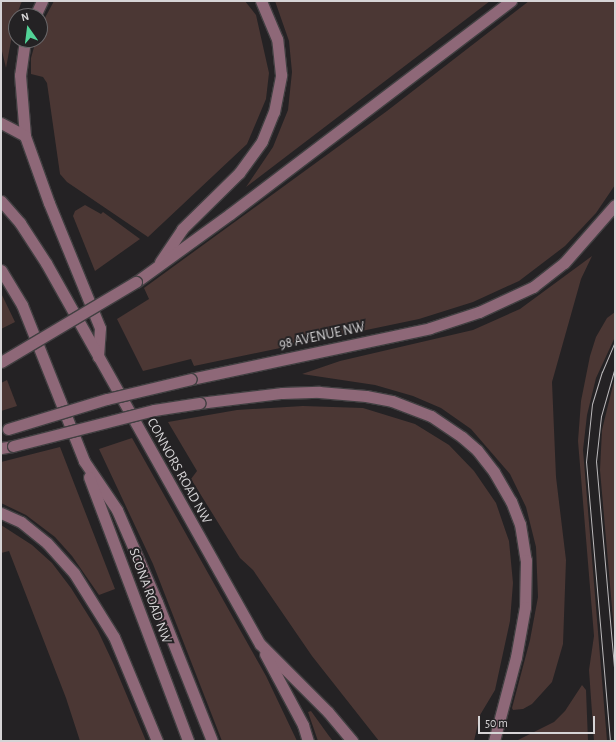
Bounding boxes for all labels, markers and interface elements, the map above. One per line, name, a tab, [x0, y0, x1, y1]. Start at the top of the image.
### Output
north arrow	[8, 8, 48, 48]
text: N	[20, 11, 30, 23]
street label: 98 AVENUE NW	[278, 319, 366, 353]
street label: CONNORS ROAD NW	[143, 415, 215, 527]
street label: SCONA ROAD NW	[125, 546, 175, 646]
scale bar	[480, 708, 597, 734]
text: 50 m	[485, 717, 508, 729]

